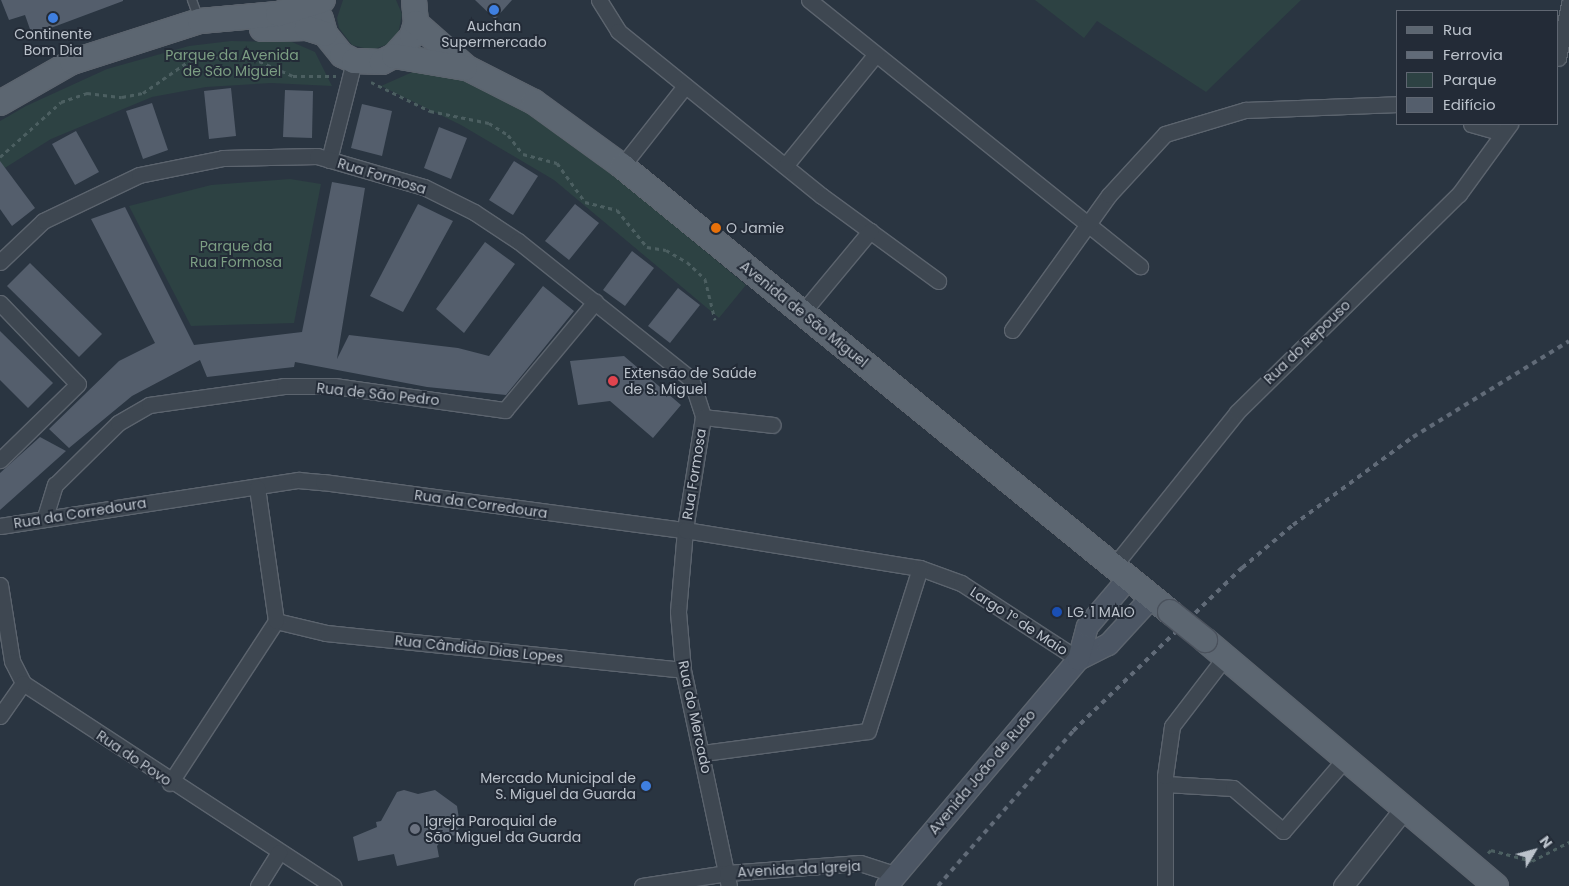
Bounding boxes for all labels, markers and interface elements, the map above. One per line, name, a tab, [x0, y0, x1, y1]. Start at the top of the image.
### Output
marker: Auchan Supermercado	[488, 4, 500, 16]
legend	[1396, 10, 1559, 125]
marker: Continente Bom Dia	[47, 12, 59, 24]
place label: Auchan Supermercado	[441, 18, 547, 50]
text: Rua	[1443, 19, 1472, 40]
place label: Continente Bom Dia	[14, 26, 92, 58]
text: Ferrovia	[1443, 44, 1503, 65]
park label: Parque da Avenida de São Miguel	[165, 47, 299, 80]
text: Parque	[1443, 69, 1496, 90]
text: Edifício	[1443, 94, 1496, 115]
street label: Rua Formosa	[336, 155, 428, 197]
place label: O Jamie	[726, 220, 784, 236]
marker: O Jamie	[710, 222, 722, 234]
park label: Parque da Rua Formosa	[190, 238, 282, 270]
street label: Avenida de São Miguel	[737, 257, 871, 371]
street label: Rua do Repouso	[1260, 296, 1354, 388]
place label: Extensão de Saúde de S. Miguel	[624, 365, 757, 398]
marker: Extensão de Saúde de S. Miguel	[606, 374, 620, 388]
street label: Rua de São Pedro	[316, 379, 440, 409]
street label: Rua Formosa	[679, 427, 709, 521]
street label: Rua da Corredoura	[413, 486, 549, 522]
street label: Rua da Corredoura	[12, 494, 148, 532]
street label: Largo 1º de Maio	[967, 583, 1071, 659]
place label: LG. 1 MAIO	[1067, 604, 1135, 620]
marker: LG. 1 MAIO	[1051, 606, 1063, 618]
street label: Rua Cândido Dias Lopes	[394, 632, 564, 666]
street label: Rua do Mercado	[675, 659, 715, 775]
street label: Avenida João de Ruão	[925, 706, 1039, 838]
street label: Rua do Povo	[93, 727, 175, 789]
place label: Mercado Municipal de S. Miguel da Guarda	[480, 770, 636, 802]
marker: Mercado Municipal de S. Miguel da Guarda	[640, 780, 652, 792]
place label: Igreja Paroquial de São Miguel da Guarda	[425, 813, 581, 846]
marker: Igreja Paroquial de São Miguel da Guarda	[409, 823, 421, 835]
north arrow	[1509, 826, 1559, 876]
text: N	[1535, 832, 1557, 852]
street label: Avenida da Igreja	[737, 857, 861, 881]

